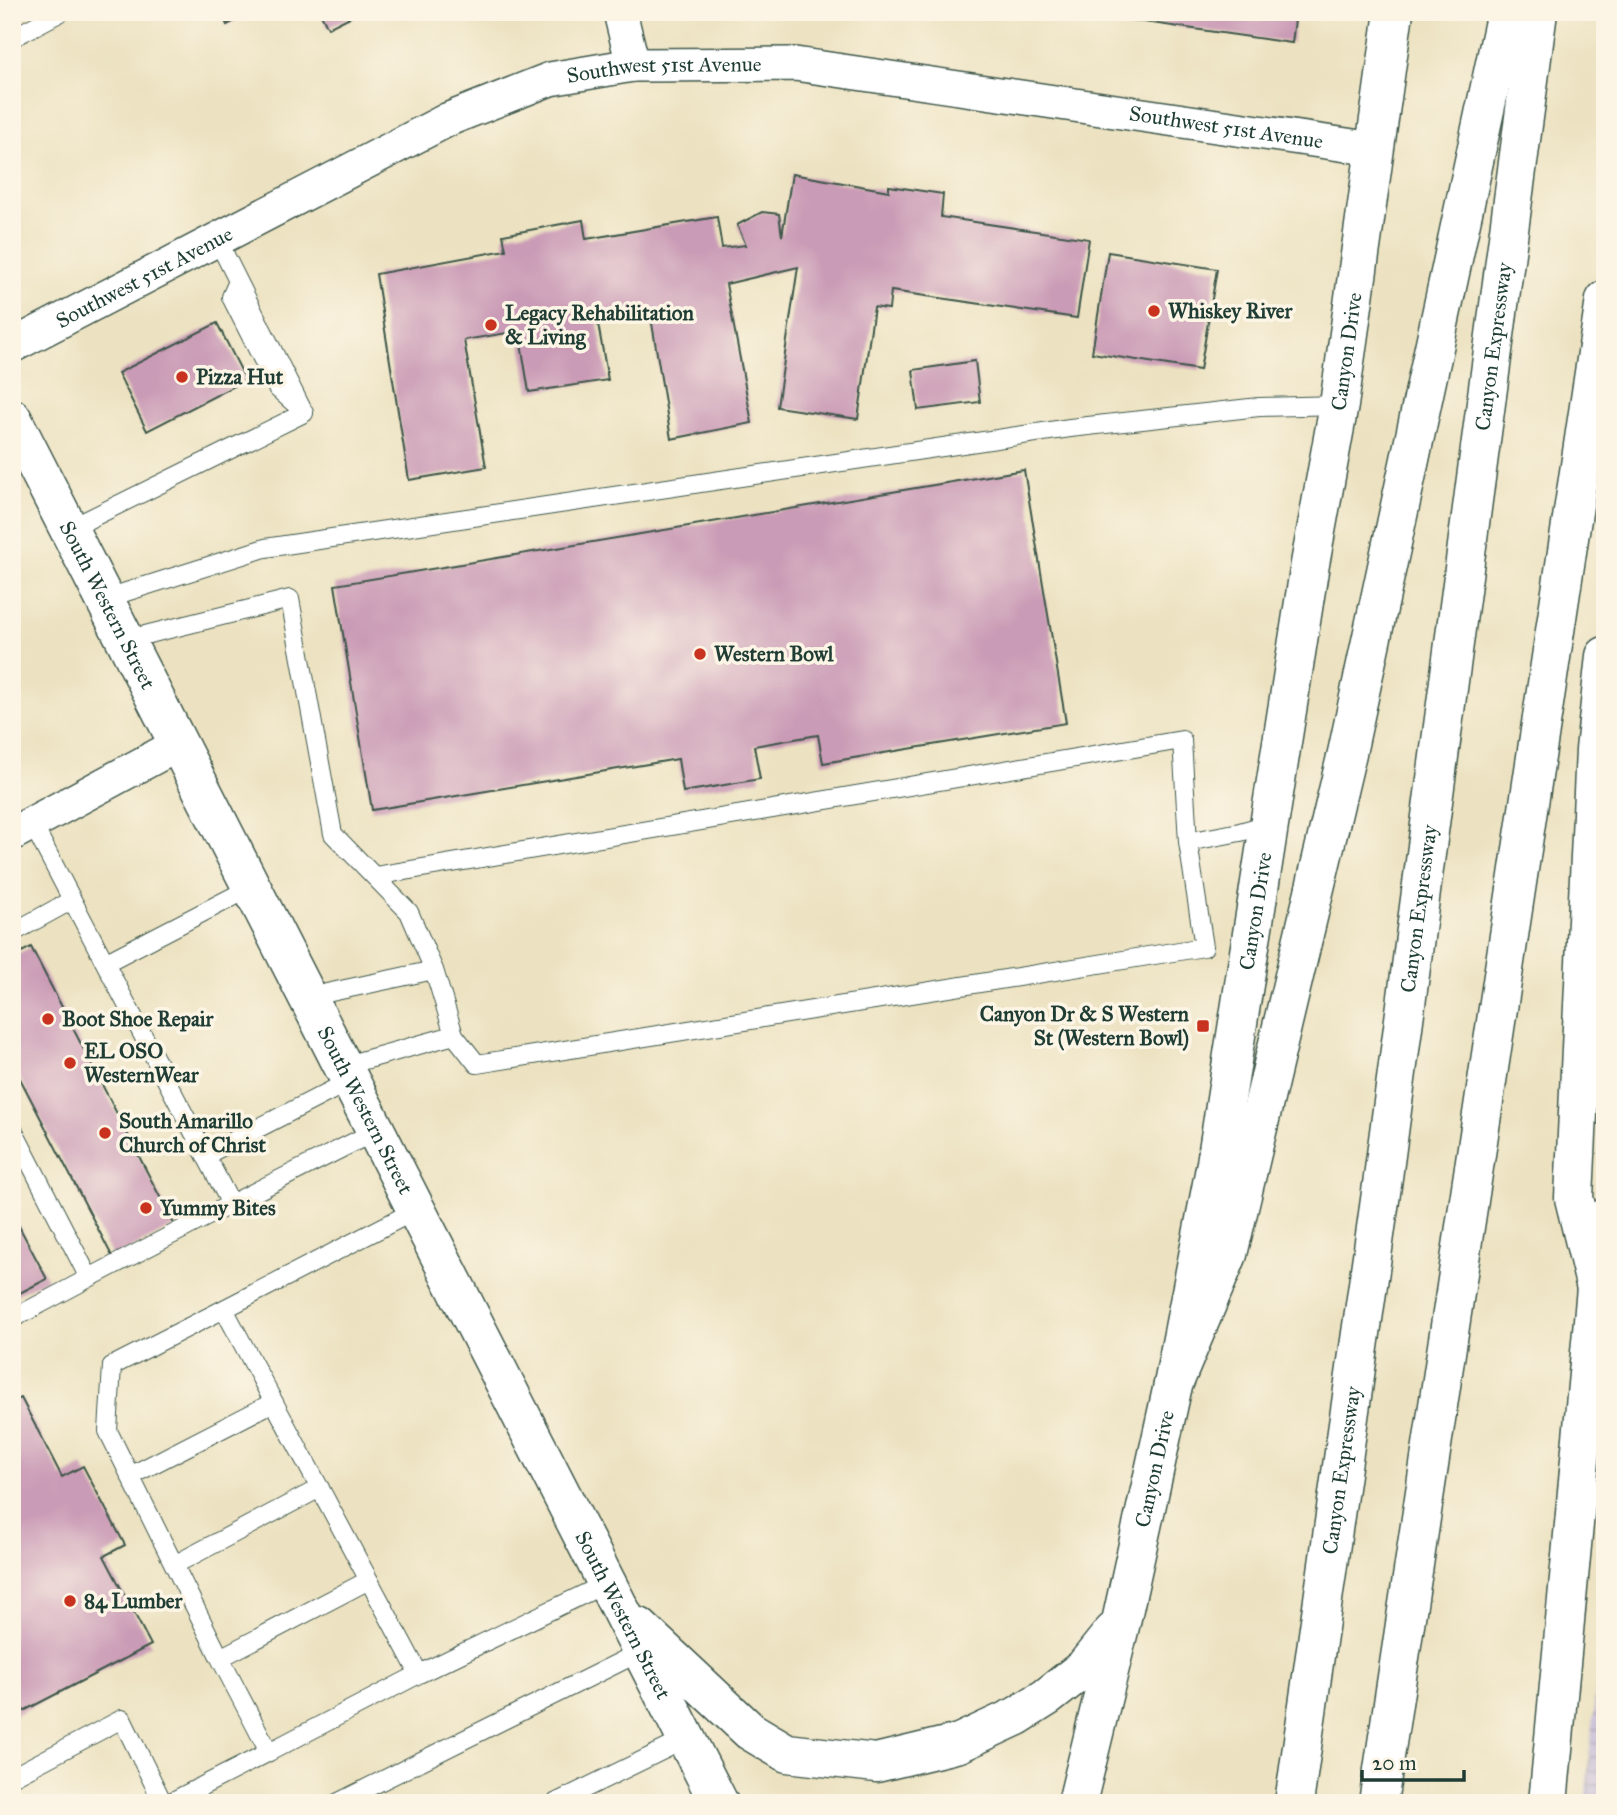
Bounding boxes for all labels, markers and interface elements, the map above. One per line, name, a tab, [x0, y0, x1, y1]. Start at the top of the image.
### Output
street label: Southwest 51st Avenue	[565, 51, 762, 89]
street label: Southwest 51st Avenue	[1127, 100, 1325, 154]
street label: Southwest 51st Avenue	[51, 221, 237, 334]
street label: Canyon Expressway	[1469, 260, 1518, 432]
street label: Canyon Drive	[1325, 290, 1368, 412]
place label: Whiskey River	[1168, 298, 1294, 324]
place label: Legacy Rehabilitation & Living	[505, 300, 694, 350]
marker: Whiskey River	[1146, 303, 1162, 319]
marker: Legacy Rehabilitation & Living	[483, 317, 499, 333]
place label: Pizza Hut	[196, 364, 284, 390]
marker: Pizza Hut	[174, 369, 190, 385]
street label: South Western Street	[54, 517, 161, 694]
place label: Western Bowl	[714, 641, 835, 667]
marker: Western Bowl	[692, 646, 708, 662]
street label: Canyon Expressway	[1395, 822, 1443, 994]
street label: Canyon Drive	[1233, 850, 1278, 972]
place label: Canyon Dr & S Western St (Western Bowl)	[980, 1001, 1190, 1051]
place label: Boot Shoe Repair	[62, 1006, 215, 1032]
marker: Boot Shoe Repair	[40, 1011, 56, 1027]
marker: Canyon Dr & S Western St (Western Bowl)	[1195, 1018, 1211, 1034]
street label: South Western Street	[312, 1022, 419, 1199]
place label: EL OSO WesternWear	[84, 1038, 200, 1088]
marker: EL OSO WesternWear	[62, 1055, 78, 1071]
place label: South Amarillo Church of Christ	[119, 1108, 266, 1158]
marker: South Amarillo Church of Christ	[97, 1125, 113, 1141]
place label: Yummy Bites	[159, 1195, 276, 1221]
marker: Yummy Bites	[138, 1200, 154, 1216]
street label: Canyon Expressway	[1317, 1384, 1366, 1556]
street label: Canyon Drive	[1129, 1408, 1180, 1530]
street label: South Western Street	[569, 1527, 677, 1704]
place label: 84 Lumber	[84, 1588, 184, 1614]
marker: 84 Lumber	[62, 1593, 78, 1609]
scale bar	[1362, 1738, 1463, 1782]
text: 20 m	[1372, 1750, 1417, 1776]

